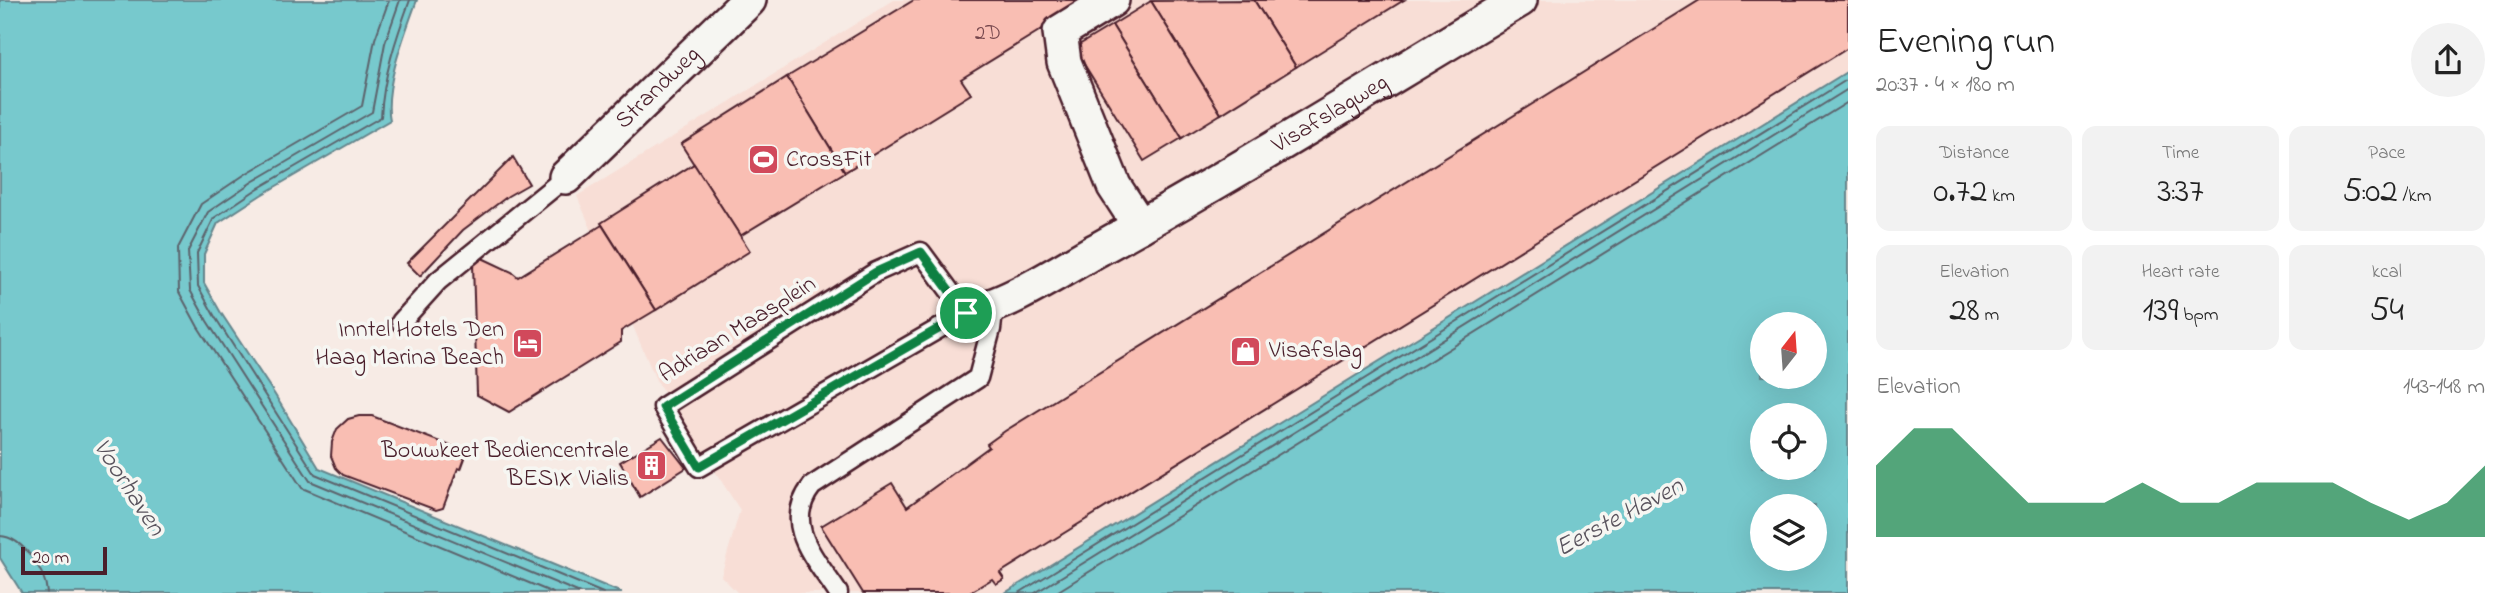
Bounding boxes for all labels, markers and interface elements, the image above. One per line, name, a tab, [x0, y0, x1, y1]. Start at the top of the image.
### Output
text: Evening run	[1876, 15, 2055, 71]
house number: 2D	[975, 19, 1001, 49]
button: share	[2411, 23, 2485, 97]
street label: Strandweg	[608, 38, 708, 138]
street label: Visafslagweg	[1264, 65, 1395, 163]
text: 20:37 · 4 × 180 m	[1876, 69, 2015, 102]
text: Distance	[1939, 140, 2009, 167]
text: Time	[2162, 140, 2199, 167]
text: Pace	[2368, 140, 2405, 167]
sports icon: CrossFit	[746, 143, 780, 177]
place label: CrossFit	[786, 143, 871, 178]
text: 0.72	[1933, 167, 1987, 218]
text: 3:37	[2157, 167, 2204, 218]
text: 5:02	[2342, 167, 2398, 218]
text: km	[1987, 183, 2015, 210]
text: /km	[2398, 183, 2431, 210]
text: Elevation	[1939, 259, 2009, 286]
text: Heart rate	[2142, 259, 2219, 286]
text: kcal	[2372, 259, 2402, 286]
street label: Adriaan Maasplein	[653, 268, 823, 392]
pin	[936, 283, 996, 343]
text: 28	[1949, 286, 1980, 337]
text: 139	[2142, 286, 2179, 337]
text: 54	[2370, 286, 2404, 337]
icon: arrive	[947, 294, 985, 332]
text: m	[1980, 302, 1999, 329]
text: bpm	[2179, 302, 2218, 329]
north arrow	[1750, 312, 1827, 388]
map controls	[1750, 312, 1827, 571]
place label: Inntel Hotels Den Haag Marina Beach	[315, 313, 504, 376]
hotel icon: Inntel Hotels Den Haag Marina Beach	[510, 327, 544, 361]
shop icon: Visafslag	[1229, 334, 1263, 368]
place label: Visafslag	[1268, 334, 1362, 369]
text: Elevation	[1876, 371, 1961, 404]
text: 143–148 m	[2403, 371, 2485, 404]
button: locate	[1750, 403, 1827, 480]
water label: Voorhaven	[82, 432, 174, 545]
place label: Bouwkeet Bediencentrale BESIX Vialis	[381, 434, 629, 497]
building icon: Bouwkeet Bediencentrale BESIX Vialis	[635, 448, 669, 482]
water label: Eerste Haven	[1549, 468, 1692, 568]
button: layers	[1750, 494, 1827, 571]
scale bar	[21, 544, 107, 576]
text: 20 m	[32, 545, 69, 572]

